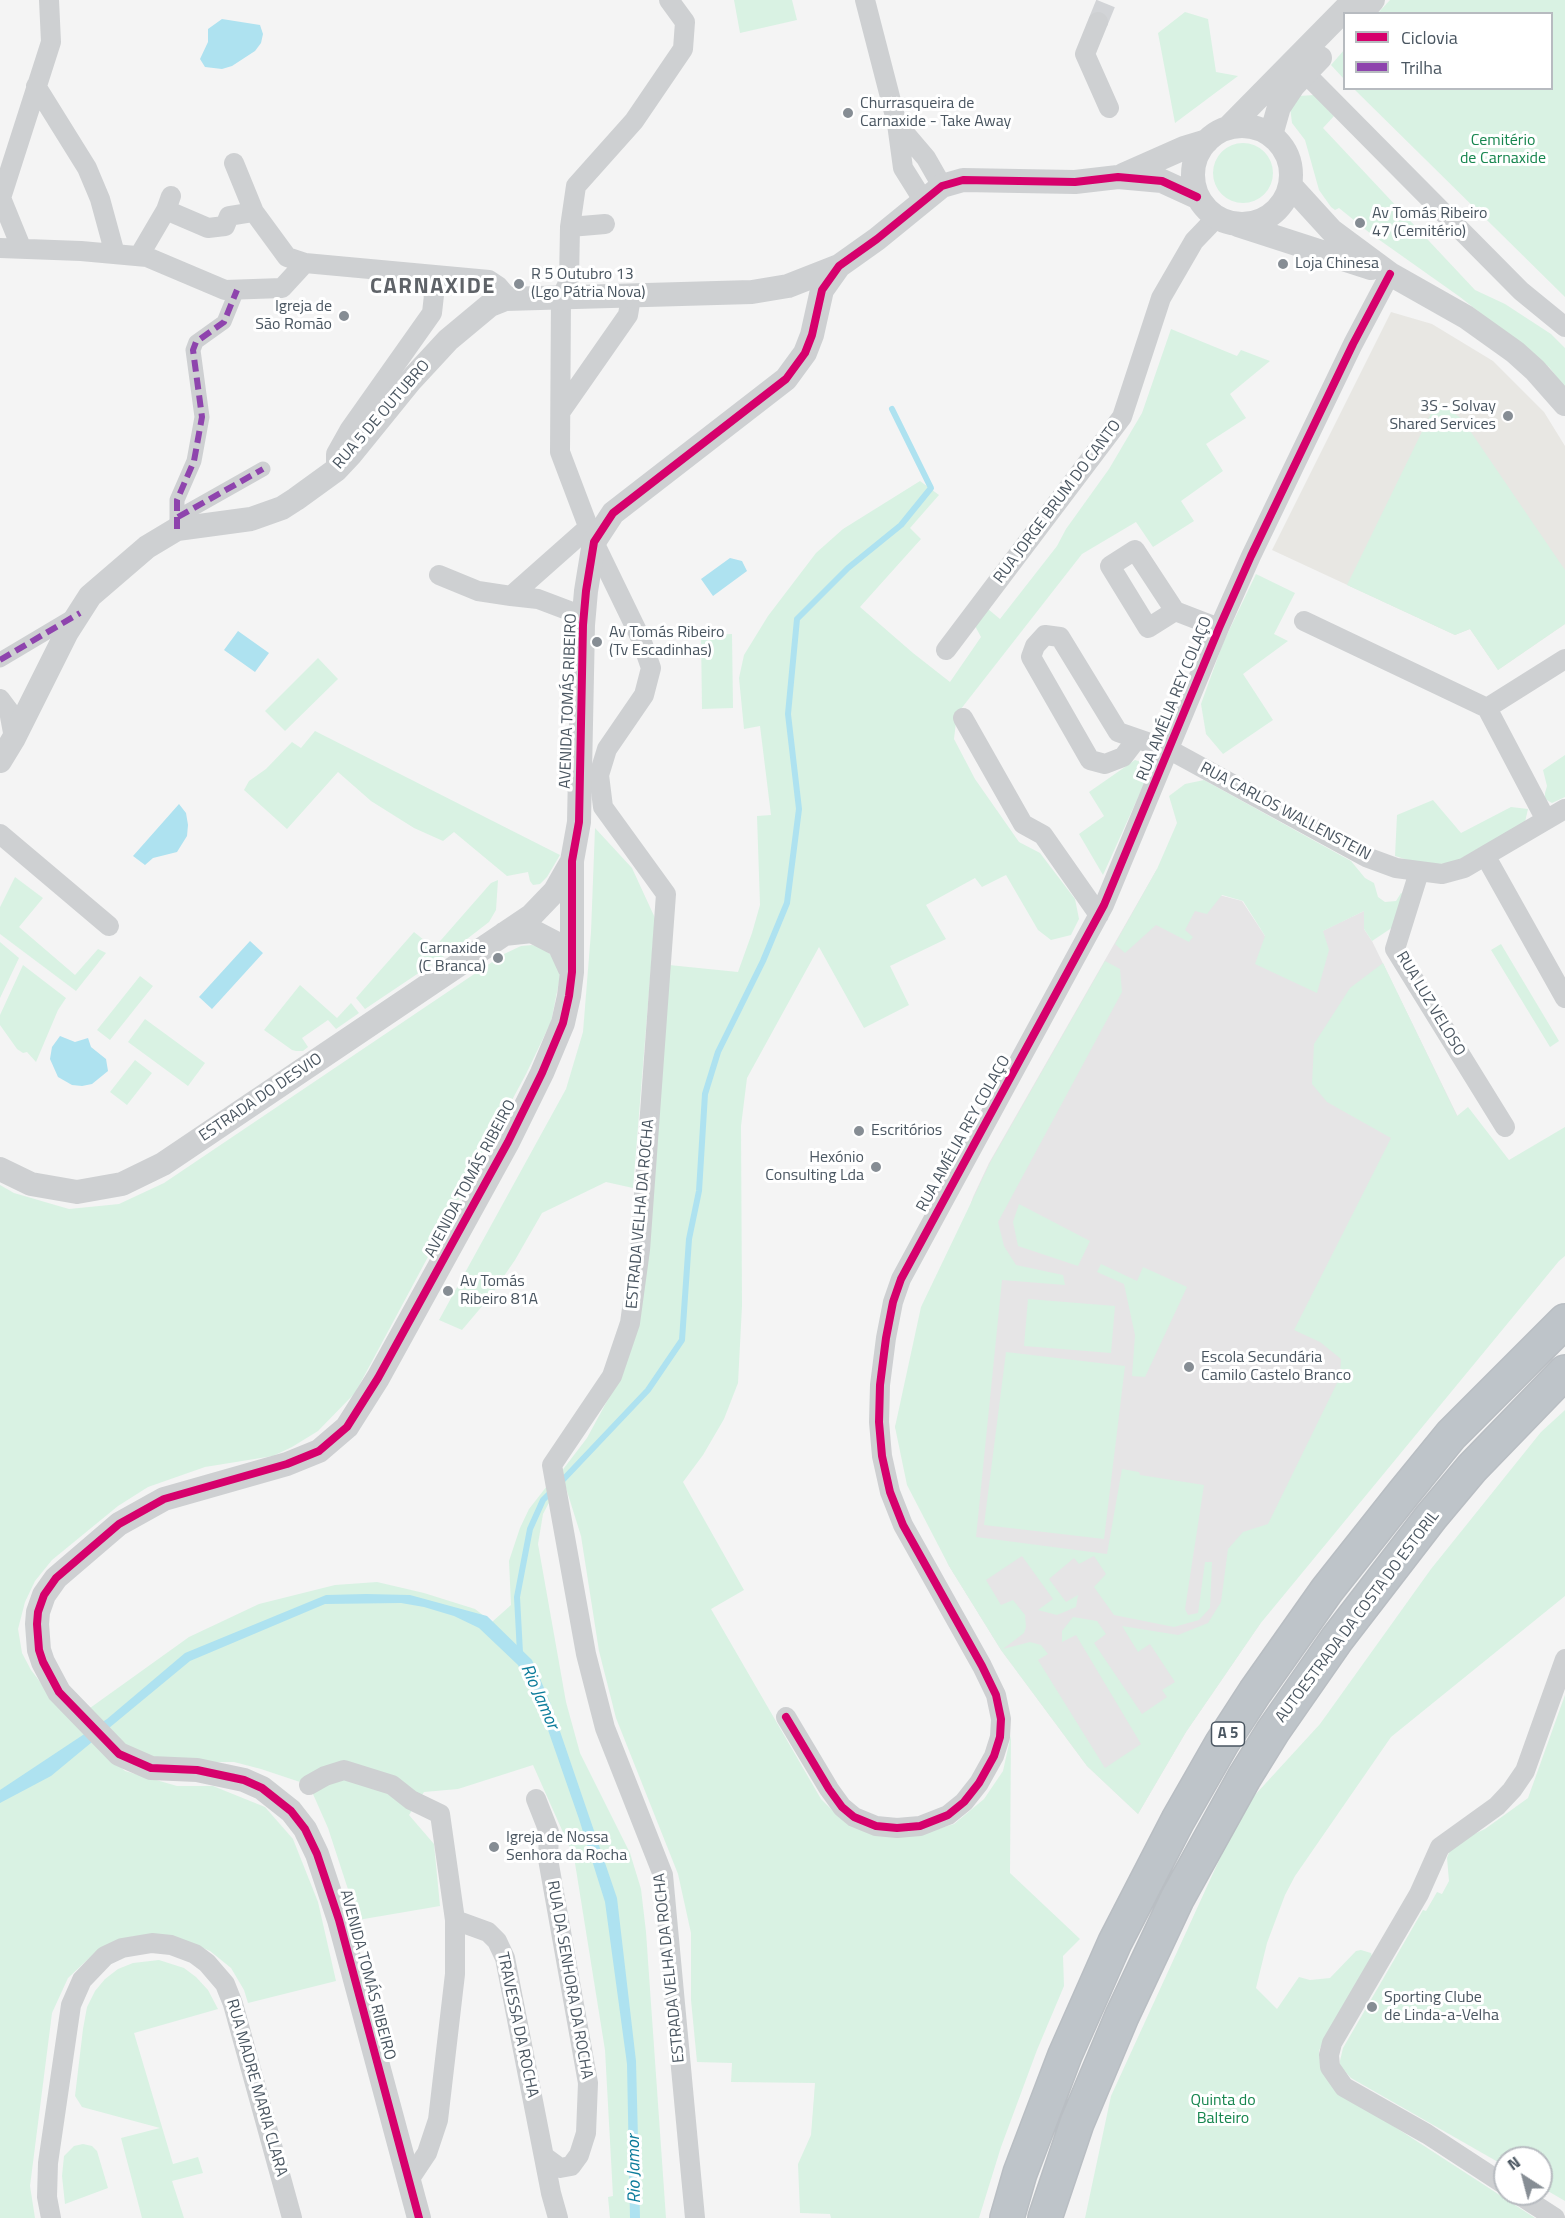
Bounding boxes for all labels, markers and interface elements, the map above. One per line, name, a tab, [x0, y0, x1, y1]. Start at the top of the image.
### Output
legend	[1343, 12, 1553, 90]
text: Ciclovia	[1401, 24, 1458, 51]
text: Trilha	[1401, 54, 1442, 81]
place label: Churrasqueira de Carnaxide - Take Away	[860, 94, 1011, 132]
marker: Churrasqueira de Carnaxide - Take Away	[841, 106, 855, 120]
park label: Cemitério de Carnaxide	[1460, 131, 1546, 169]
place label: Av Tomás Ribeiro 47 (Cemitério)	[1372, 204, 1487, 242]
marker: Av Tomás Ribeiro 47 (Cemitério)	[1353, 216, 1367, 230]
place label: Loja Chinesa	[1295, 254, 1379, 274]
marker: Loja Chinesa	[1276, 257, 1290, 271]
place label: R 5 Outubro 13 (Lgo Pátria Nova)	[531, 265, 646, 303]
district label: CARNAXIDE	[370, 275, 496, 301]
marker: R 5 Outubro 13 (Lgo Pátria Nova)	[512, 277, 526, 291]
place label: Igreja de São Romão	[255, 297, 332, 335]
marker: Igreja de São Romão	[337, 309, 351, 323]
street label: RUA 5 DE OUTUBRO	[329, 357, 435, 473]
place label: 3S - Solvay Shared Services	[1389, 397, 1496, 435]
marker: 3S - Solvay Shared Services	[1501, 409, 1515, 423]
street label: RUA JORGE BRUM DO CANTO	[990, 417, 1126, 587]
street label: AVENIDA TOMÁS RIBEIRO	[556, 613, 582, 789]
street label: RUA AMÉLIA REY COLAÇO	[1133, 614, 1217, 784]
place label: Av Tomás Ribeiro (Tv Escadinhas)	[609, 623, 724, 661]
marker: Av Tomás Ribeiro (Tv Escadinhas)	[590, 635, 604, 649]
street label: RUA CARLOS WALLENSTEIN	[1196, 759, 1374, 865]
place label: Carnaxide (C Branca)	[419, 939, 486, 977]
street label: RUA LUZ VELOSO	[1391, 948, 1469, 1060]
marker: Carnaxide (C Branca)	[491, 951, 505, 965]
street label: ESTRADA DO DESVIO	[196, 1050, 326, 1146]
street label: RUA AMÉLIA REY COLAÇO	[913, 1053, 1015, 1215]
street label: AVENIDA TOMÁS RIBEIRO	[421, 1097, 521, 1261]
street label: ESTRADA VELHA DA ROCHA	[623, 1118, 659, 1310]
place label: Escritórios	[871, 1121, 942, 1141]
marker: Escritórios	[852, 1124, 866, 1138]
place label: Hexónio Consulting Lda	[765, 1148, 864, 1186]
marker: Hexónio Consulting Lda	[869, 1160, 883, 1174]
place label: Av Tomás Ribeiro 81A	[460, 1272, 538, 1310]
marker: Av Tomás Ribeiro 81A	[441, 1284, 455, 1298]
place label: Escola Secundária Camilo Castelo Branco	[1201, 1348, 1351, 1386]
marker: Escola Secundária Camilo Castelo Branco	[1182, 1360, 1196, 1374]
street label: AUTOESTRADA DA COSTA DO ESTORIL	[1272, 1507, 1444, 1727]
water label: Rio Jamor	[515, 1661, 563, 1733]
road number: A 5	[1212, 1722, 1244, 1746]
place label: Igreja de Nossa Senhora da Rocha	[506, 1828, 627, 1866]
marker: Igreja de Nossa Senhora da Rocha	[487, 1840, 501, 1854]
street label: ESTRADA VELHA DA ROCHA	[650, 1872, 690, 2064]
street label: RUA DA SENHORA DA ROCHA	[542, 1879, 596, 2081]
street label: AVENIDA TOMÁS RIBEIRO	[335, 1888, 399, 2062]
street label: TRAVESSA DA ROCHA	[492, 1951, 542, 2099]
place label: Sporting Clube de Linda-a-Velha	[1384, 1988, 1499, 2026]
street label: RUA MADRE MARIA CLARA	[221, 1997, 291, 2179]
marker: Sporting Clube de Linda-a-Velha	[1365, 2000, 1379, 2014]
park label: Quinta do Balteiro	[1190, 2091, 1256, 2129]
water label: Rio Jamor	[624, 2134, 646, 2204]
north arrow	[1493, 2146, 1553, 2206]
text: N	[1502, 2150, 1525, 2176]

